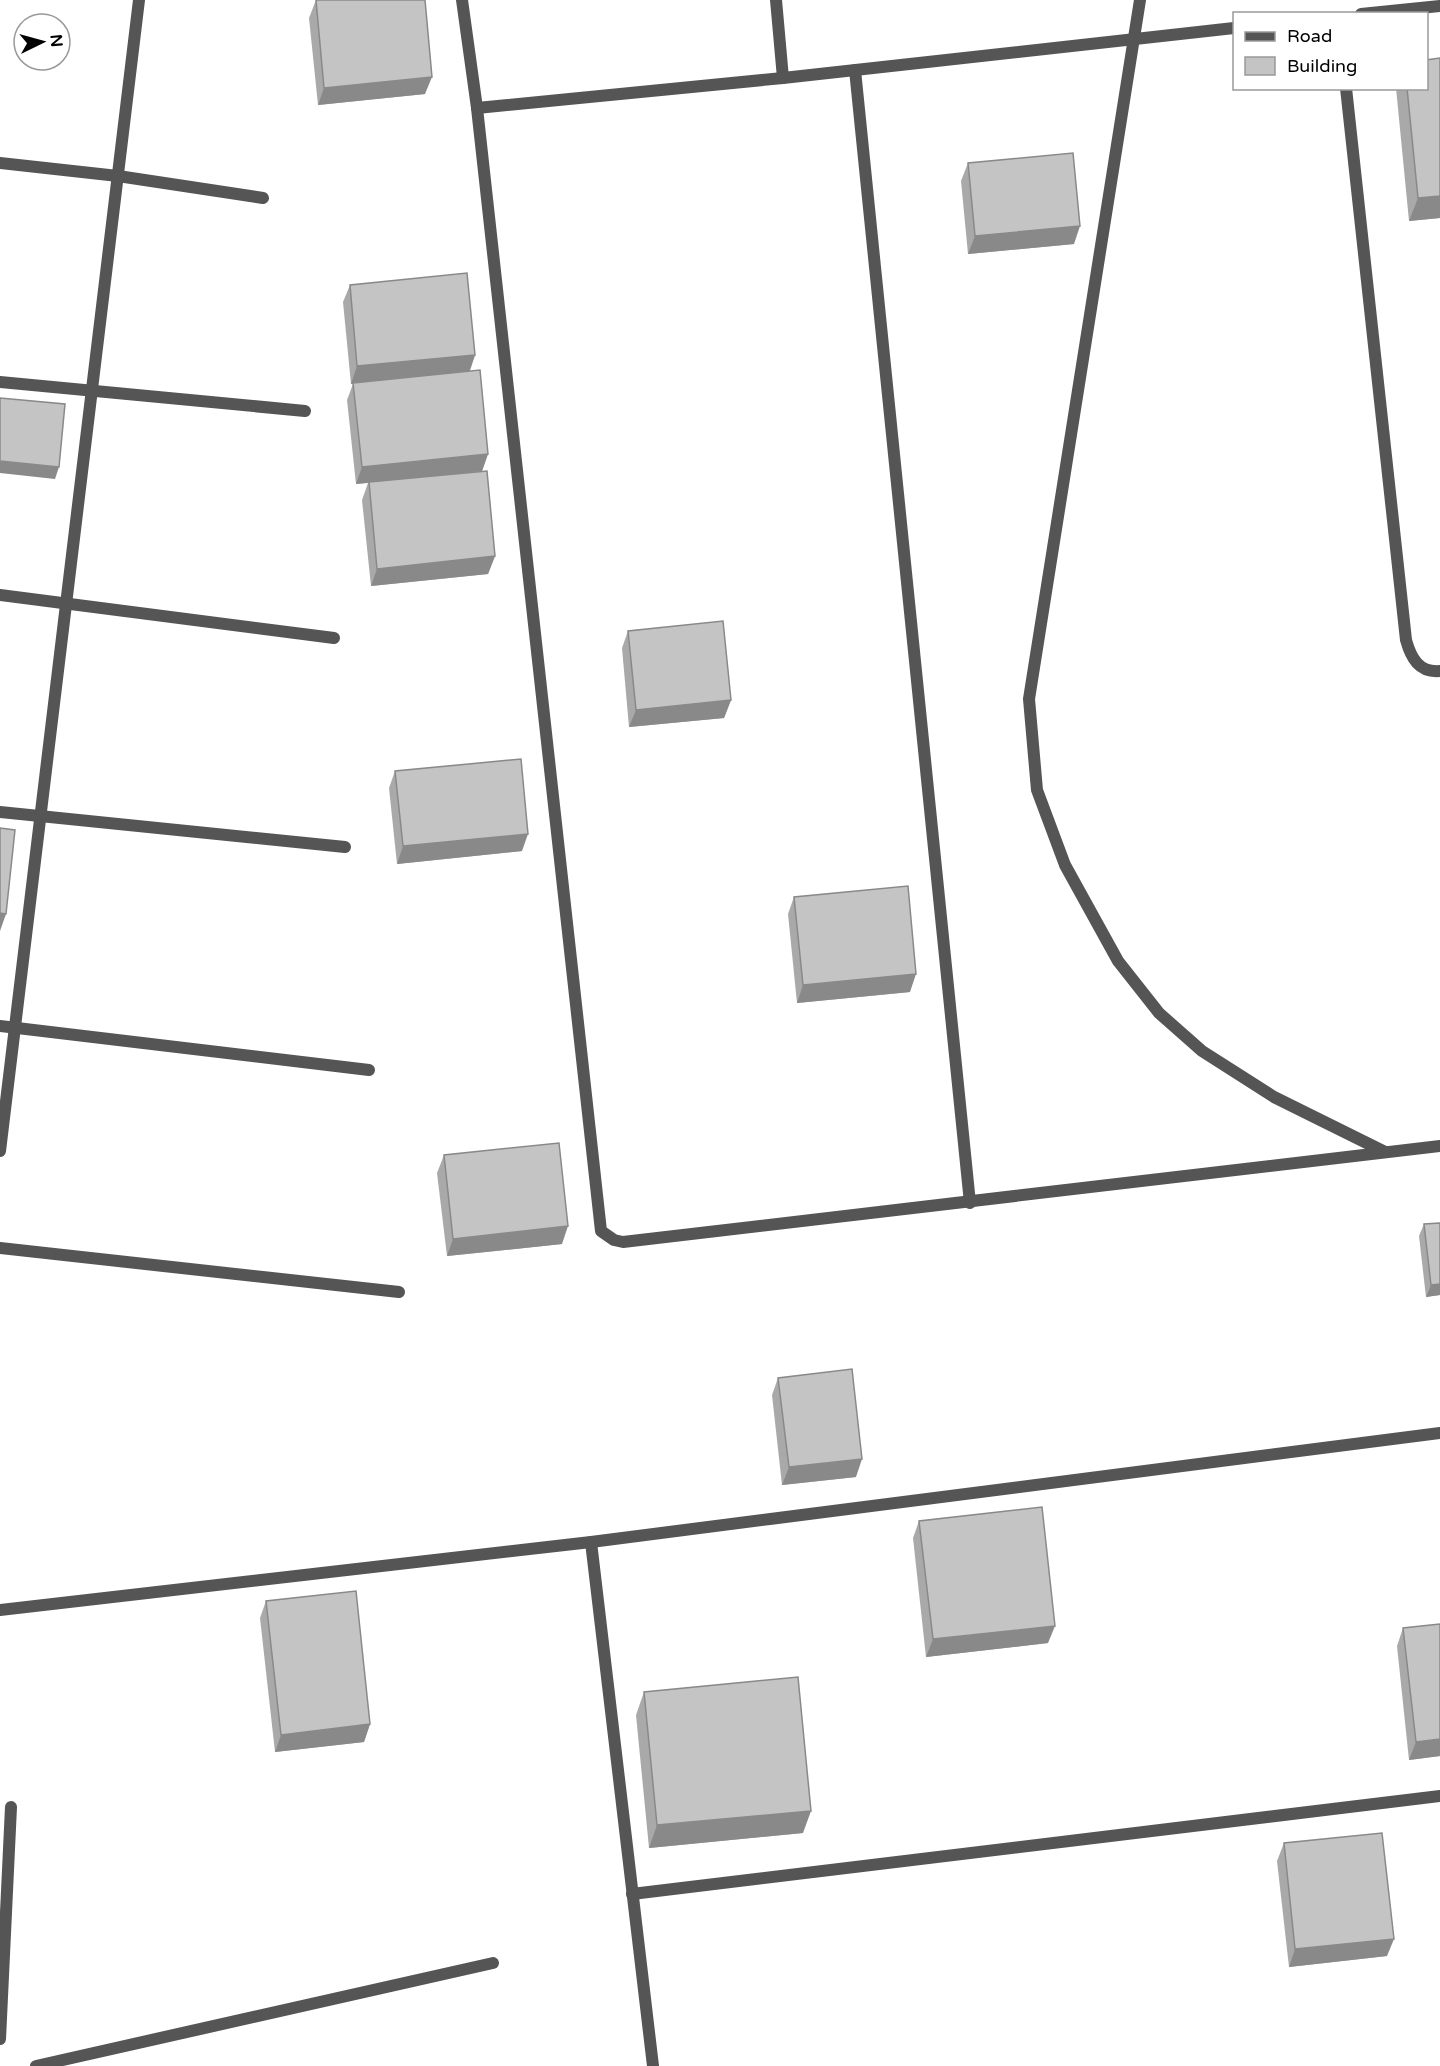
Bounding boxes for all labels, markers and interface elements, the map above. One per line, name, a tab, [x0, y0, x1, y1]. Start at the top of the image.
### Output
north arrow	[12, 12, 72, 72]
legend	[1233, 12, 1428, 90]
text: Road	[1287, 25, 1332, 47]
text: N	[45, 34, 66, 48]
text: Building	[1287, 55, 1357, 77]

